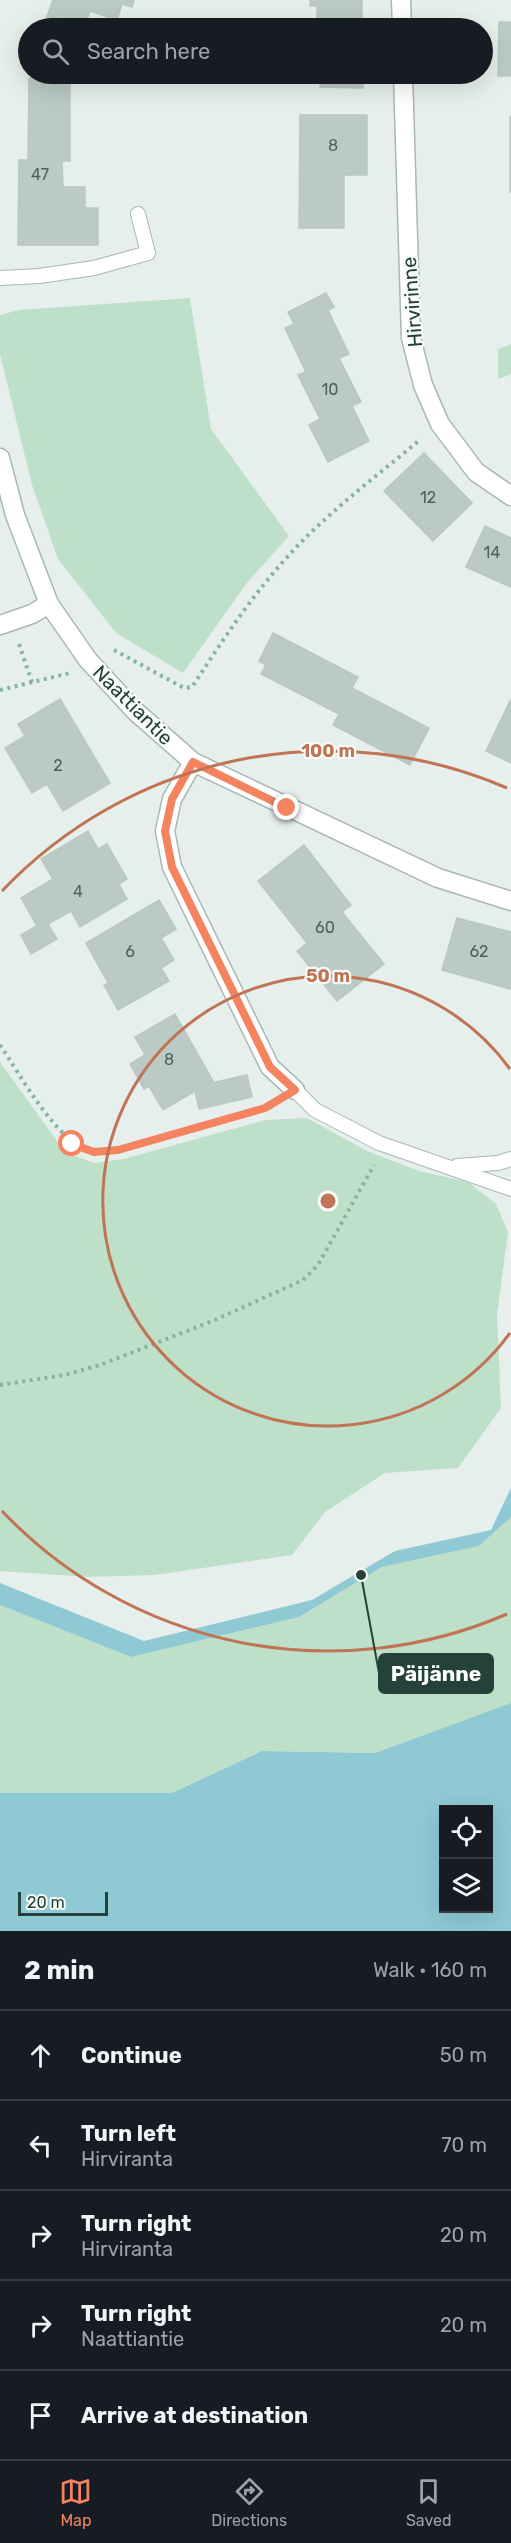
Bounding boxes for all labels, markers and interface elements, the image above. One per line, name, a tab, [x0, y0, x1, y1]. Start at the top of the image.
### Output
search box	[18, 18, 493, 84]
icon: search	[39, 35, 72, 68]
text: Search here	[87, 38, 210, 65]
house number: 8	[328, 136, 338, 155]
house number: 47	[31, 165, 49, 184]
street label: Hirvirinne	[397, 256, 427, 348]
house number: 10	[321, 380, 339, 399]
house number: 12	[420, 488, 436, 507]
house number: 14	[484, 543, 500, 562]
street label: Naattiantie	[88, 660, 178, 750]
text: 100 m	[301, 740, 355, 762]
house number: 2	[53, 756, 63, 775]
route end	[273, 794, 299, 820]
house number: 4	[73, 882, 83, 901]
house number: 60	[315, 918, 335, 937]
house number: 6	[125, 942, 135, 961]
house number: 62	[469, 942, 489, 961]
text: 50 m	[306, 965, 350, 987]
house number: 8	[164, 1050, 174, 1069]
route start	[58, 1130, 84, 1156]
centre of rings	[318, 1191, 338, 1211]
callout: Päijänne	[379, 1654, 493, 1693]
text: Päijänne	[391, 1661, 481, 1686]
map controls	[439, 1805, 493, 1913]
button: locate	[439, 1805, 493, 1859]
button: layers	[439, 1859, 493, 1913]
scale bar	[18, 1889, 108, 1916]
text: 20 m	[27, 1893, 65, 1912]
text: 2 min	[24, 1955, 94, 1986]
text: Walk · 160 m	[373, 1958, 487, 1982]
icon: ahead	[24, 2039, 57, 2072]
text: Continue	[81, 2042, 182, 2069]
text: 50 m	[440, 2043, 487, 2067]
text: Turn left	[81, 2120, 176, 2147]
icon: left	[24, 2129, 57, 2162]
text: 70 m	[441, 2133, 487, 2157]
text: Hirviranta	[81, 2147, 173, 2171]
text: Turn right	[81, 2210, 191, 2237]
icon: right	[24, 2219, 57, 2252]
text: 20 m	[440, 2223, 487, 2247]
text: Hirviranta	[81, 2237, 173, 2261]
text: Turn right	[81, 2300, 191, 2327]
icon: right	[24, 2309, 57, 2342]
text: 20 m	[440, 2313, 487, 2337]
text: Naattiantie	[81, 2327, 184, 2351]
icon: arrive	[24, 2399, 57, 2432]
text: Arrive at destination	[81, 2402, 308, 2429]
tab: Map	[59, 2475, 92, 2530]
tab: Directions	[211, 2475, 287, 2530]
tab: Saved	[406, 2475, 452, 2530]

